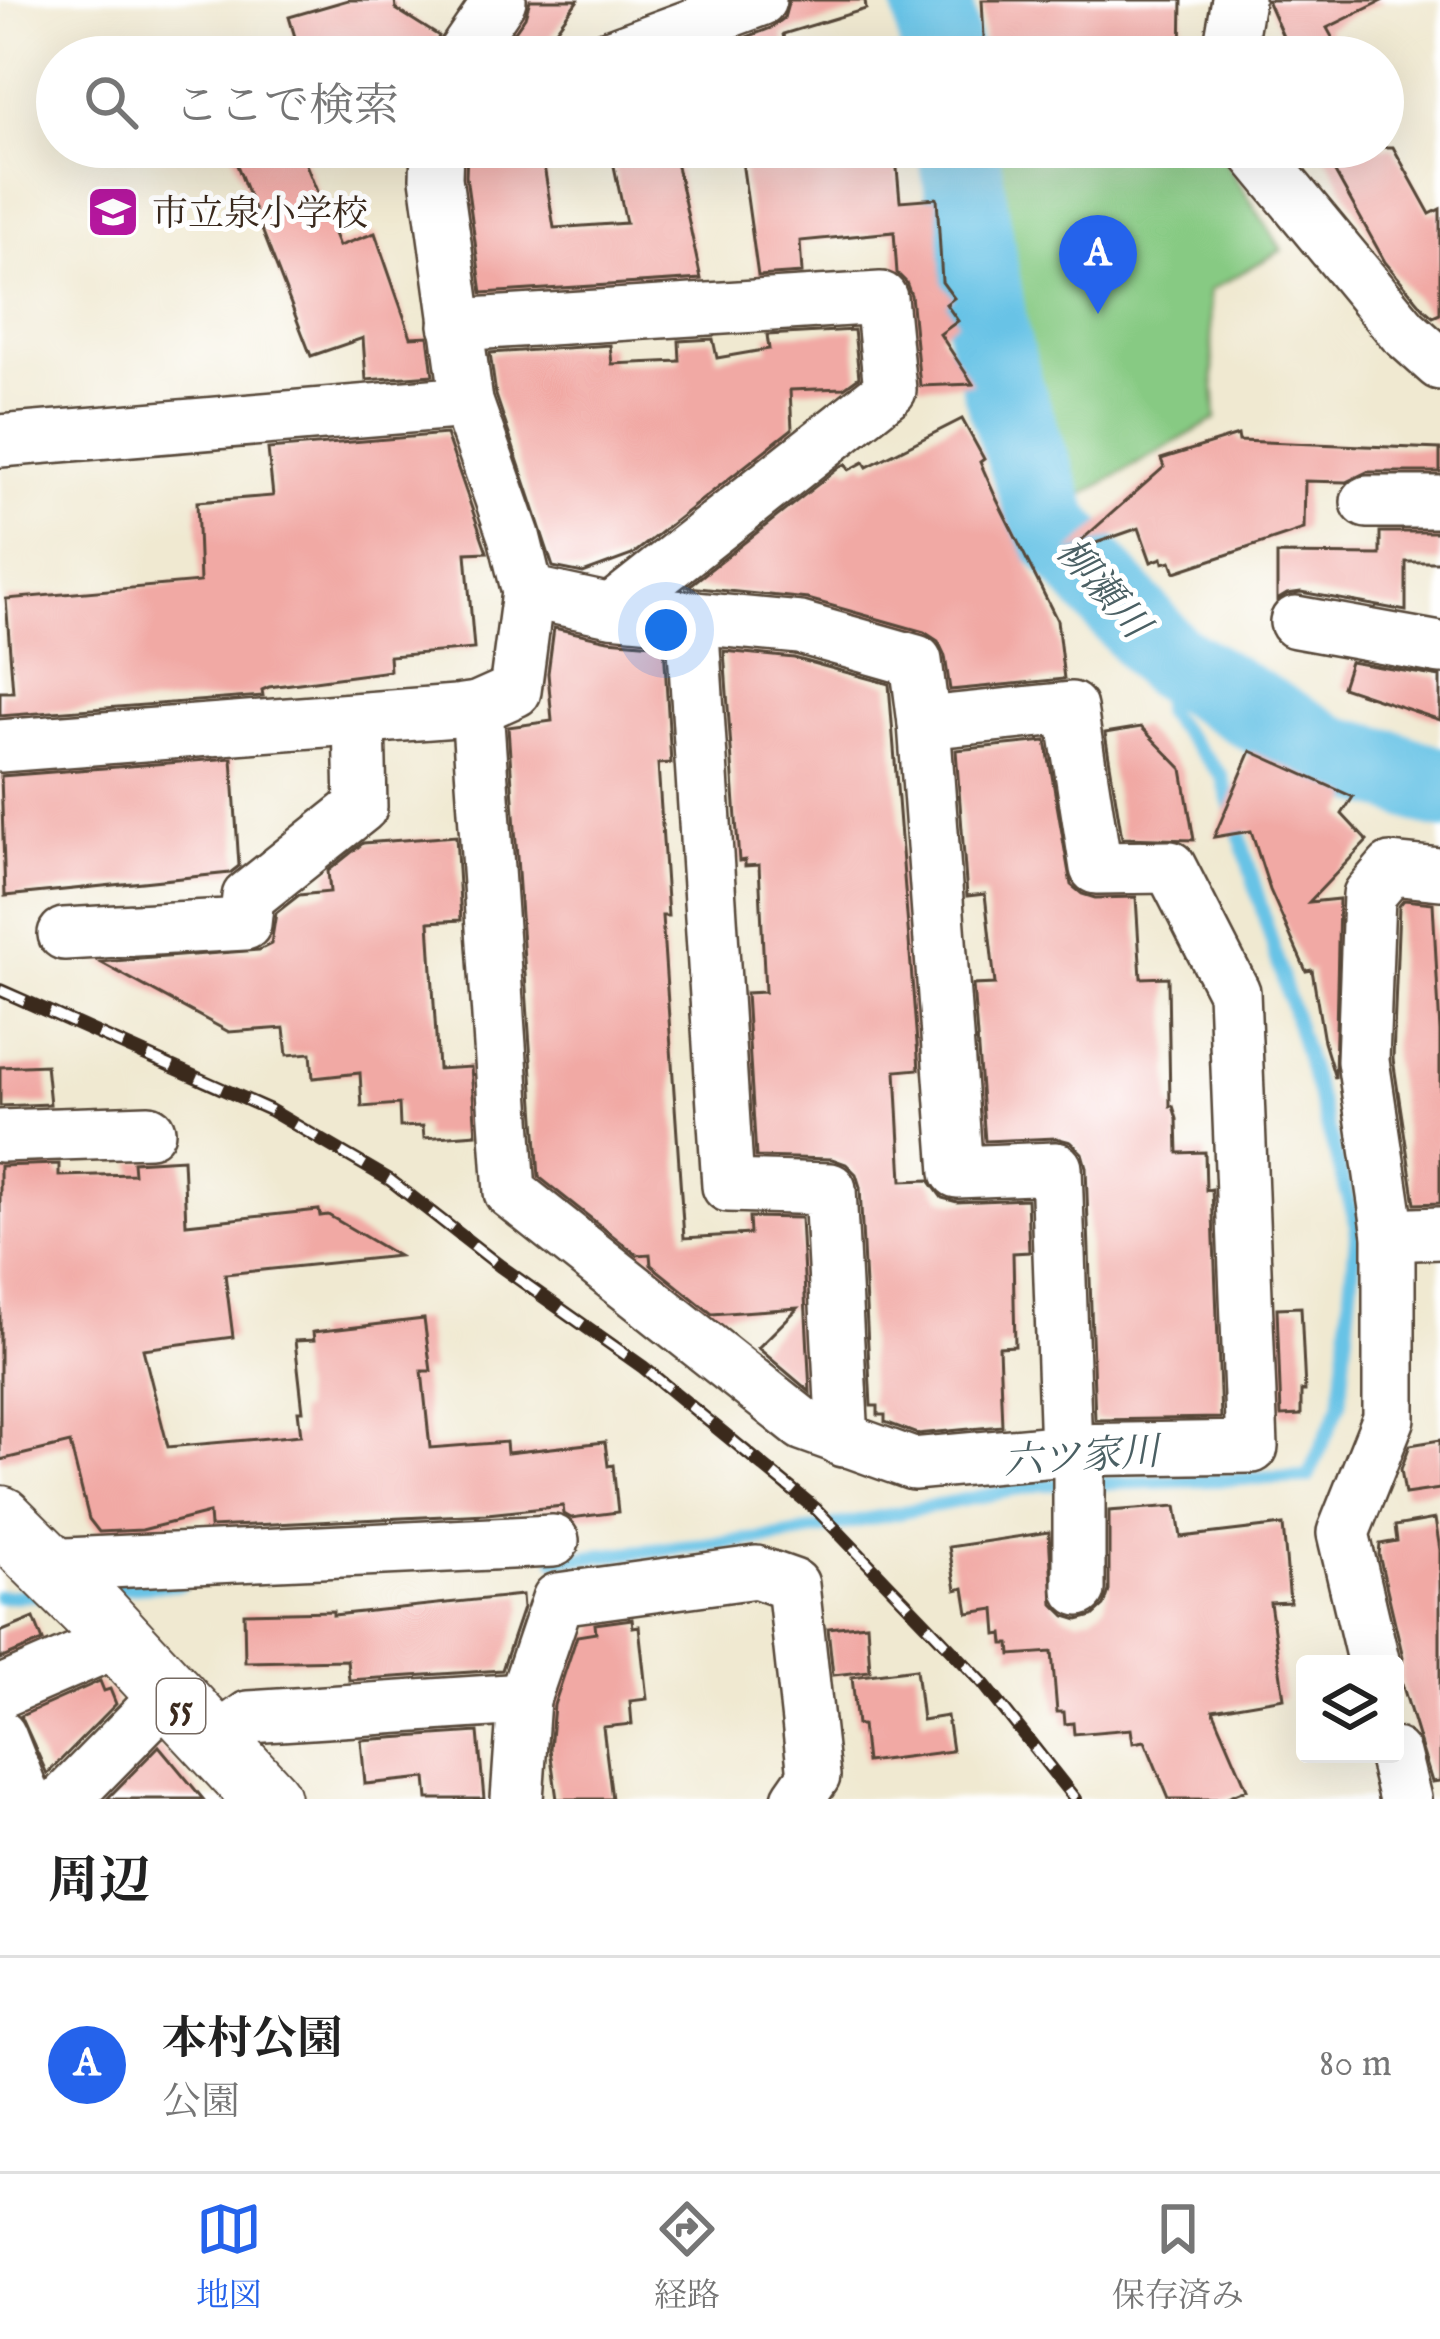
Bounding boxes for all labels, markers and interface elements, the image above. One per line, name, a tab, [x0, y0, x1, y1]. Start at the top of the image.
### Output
search box	[36, 36, 1404, 168]
icon: search	[78, 69, 144, 135]
text: ここで検索	[174, 79, 399, 136]
school or university icon: 市立泉小学校	[85, 184, 141, 240]
place label: 市立泉小学校	[152, 192, 368, 238]
pin: A	[1059, 215, 1137, 314]
water label: 柳瀬川	[1044, 529, 1161, 653]
your location	[636, 600, 696, 660]
water label: 六ツ家川	[1002, 1428, 1165, 1488]
map controls	[1296, 1655, 1404, 1763]
button: layers	[1296, 1655, 1404, 1763]
road number: 55	[157, 1679, 205, 1733]
text: 周辺	[48, 1851, 150, 1916]
text: 本村公園	[162, 2012, 342, 2069]
text: A	[74, 2040, 100, 2089]
text: 80 m	[1319, 2040, 1392, 2089]
text: 公園	[162, 2079, 240, 2128]
tab: 地図	[196, 2196, 262, 2318]
tab: 経路	[654, 2196, 720, 2318]
tab: 保存済み	[1112, 2196, 1244, 2318]

